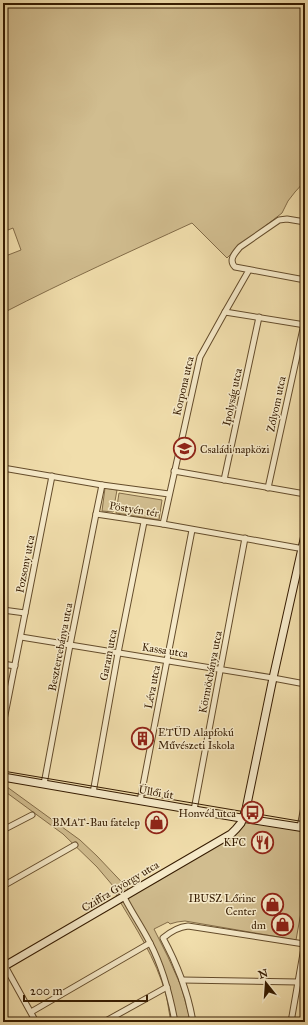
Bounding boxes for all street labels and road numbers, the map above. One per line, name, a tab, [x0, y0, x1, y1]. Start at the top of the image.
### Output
street label: Korpona utca	[170, 355, 197, 417]
street label: Ipolyság utca	[220, 367, 245, 427]
street label: Zólyom utca	[264, 375, 289, 433]
street label: Pöstyén tér	[108, 499, 161, 520]
street label: Pozsony utca	[14, 534, 38, 594]
street label: Besztercebánya utca	[46, 602, 75, 692]
street label: Garam utca	[97, 628, 120, 682]
street label: Körmöcbánya utca	[196, 629, 225, 714]
street label: Kassa utca	[141, 640, 189, 661]
street label: Léva utca	[142, 664, 163, 710]
street label: Üllői út	[137, 782, 175, 802]
street label: Cziffra György utca	[79, 858, 162, 915]

